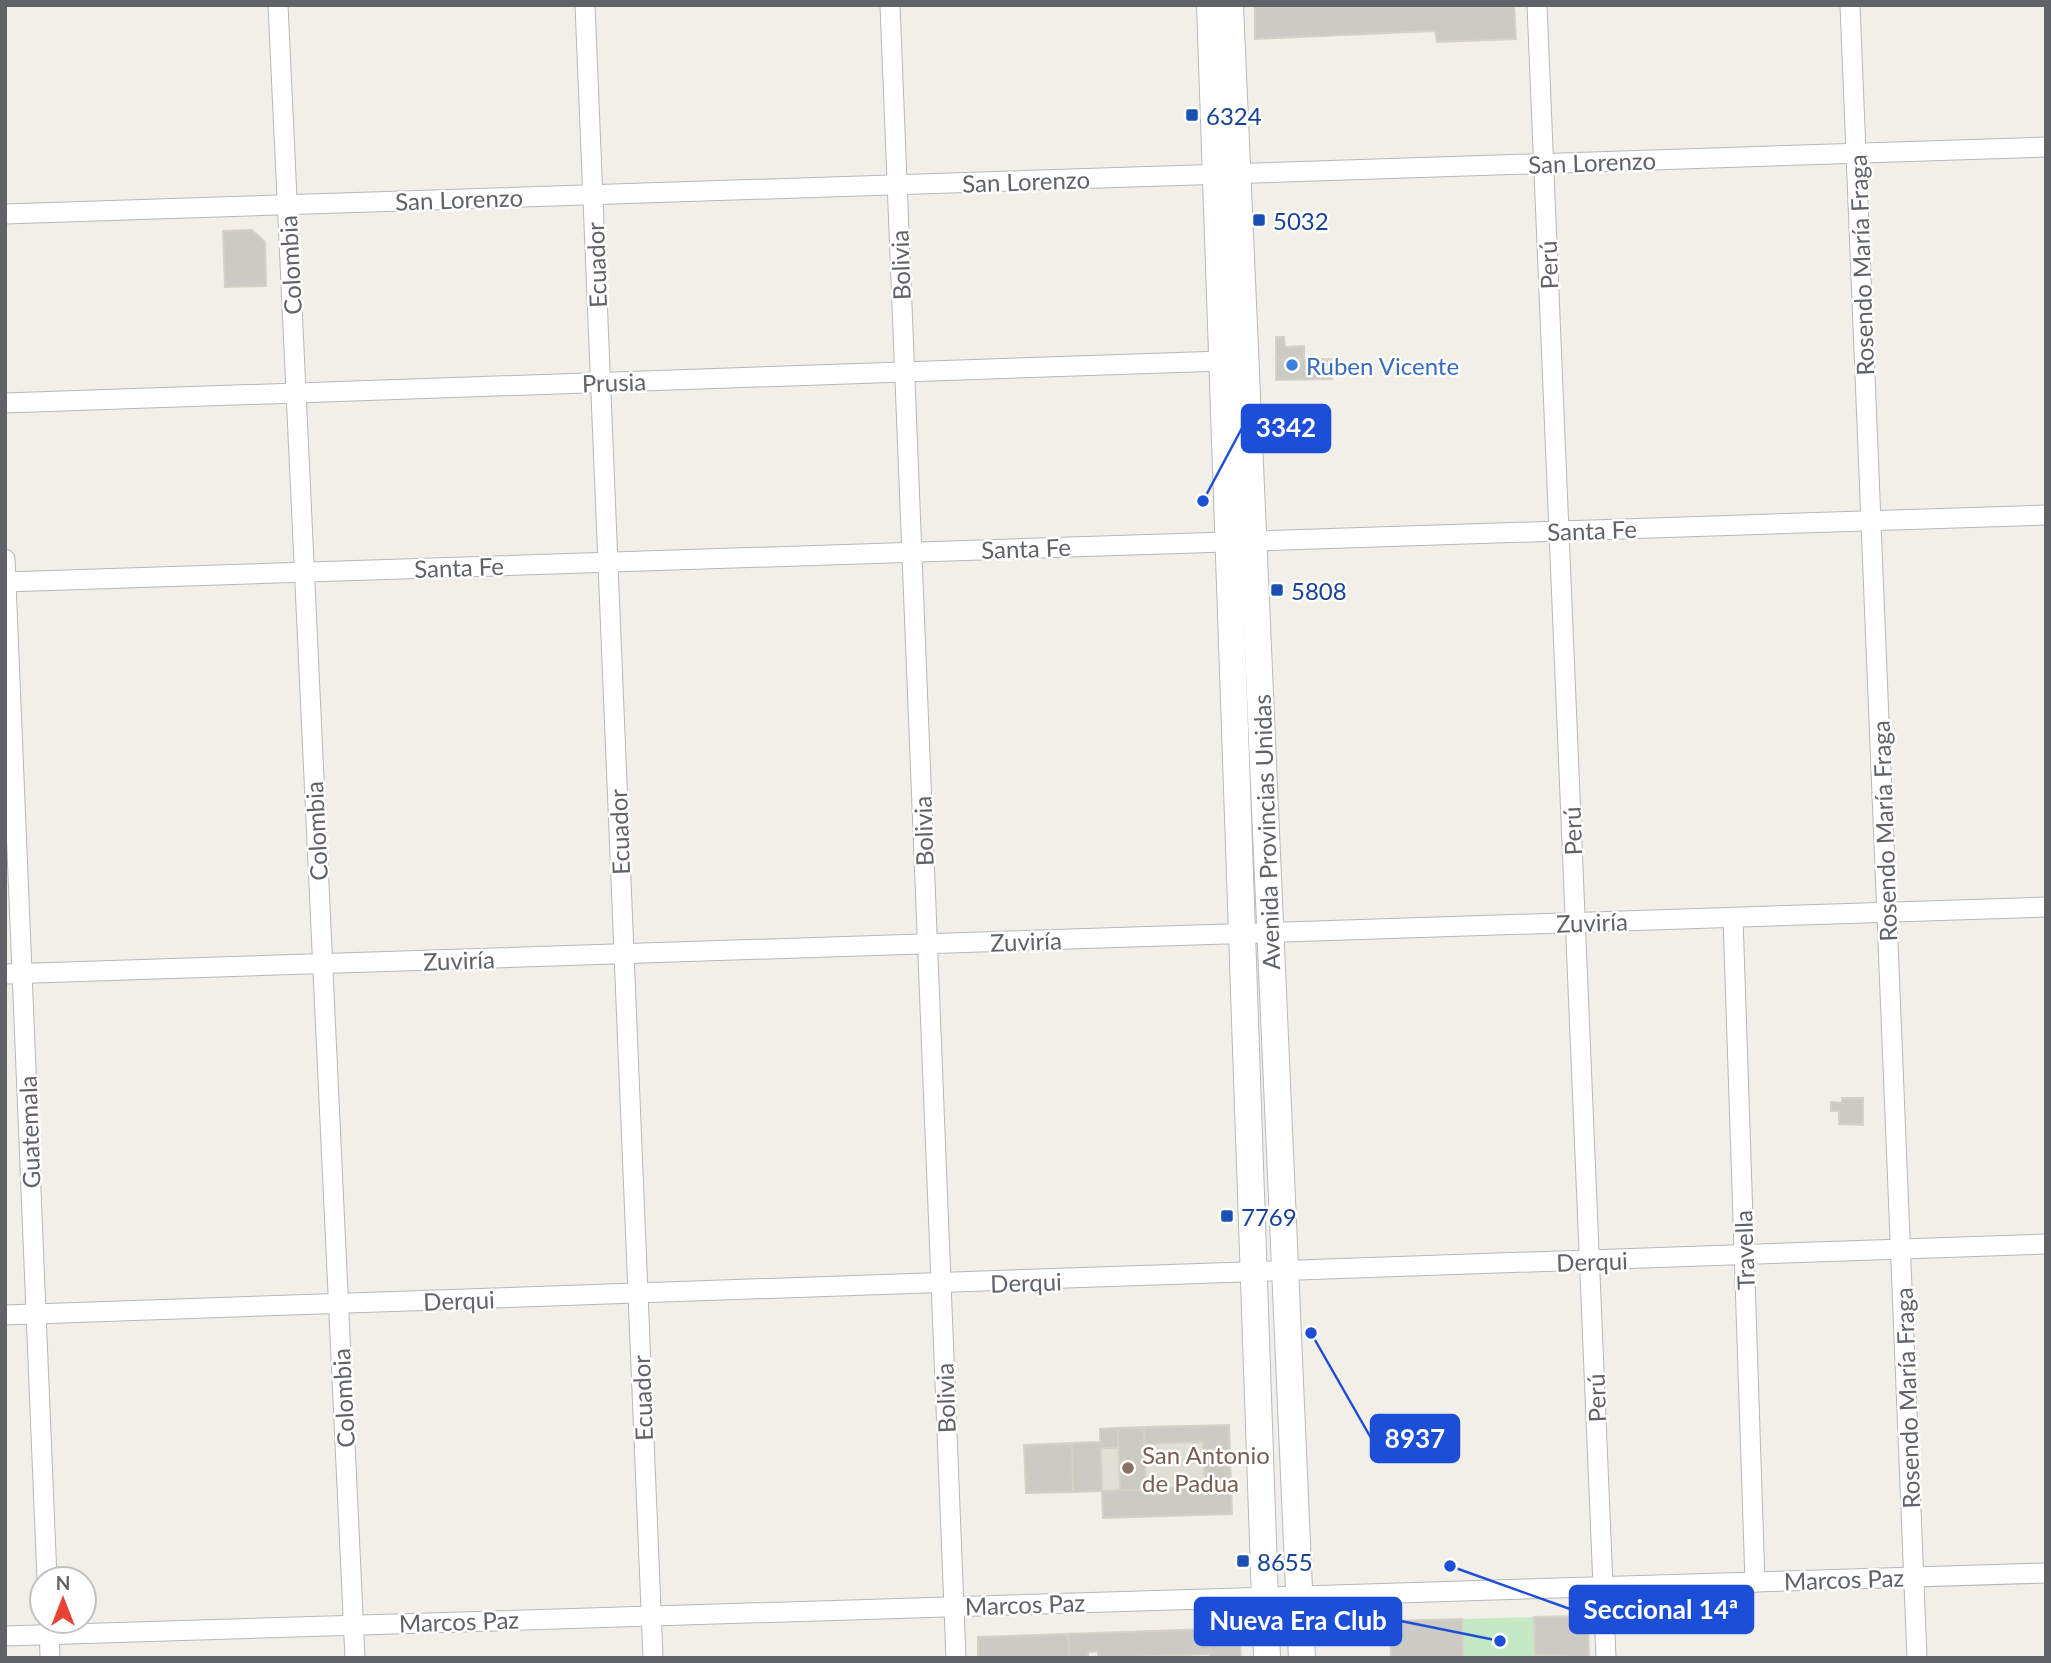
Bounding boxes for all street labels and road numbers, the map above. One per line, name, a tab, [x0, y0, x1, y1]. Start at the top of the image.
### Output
street label: San Lorenzo	[1528, 145, 1656, 179]
street label: Rosendo María Fraga	[1843, 154, 1879, 376]
street label: San Lorenzo	[962, 164, 1090, 198]
street label: San Lorenzo	[395, 182, 523, 216]
street label: Colombia	[273, 215, 307, 315]
street label: Ecuador	[580, 221, 612, 308]
street label: Bolivia	[884, 229, 916, 301]
street label: Perú	[1533, 240, 1563, 290]
street label: Prusia	[581, 366, 647, 398]
street label: Santa Fe	[1547, 514, 1637, 546]
street label: Santa Fe	[981, 532, 1071, 564]
street label: Santa Fe	[414, 551, 504, 583]
street label: Avenida Provincias Unidas	[1247, 694, 1285, 970]
street label: Rosendo María Fraga	[1866, 720, 1902, 942]
street label: Colombia	[299, 781, 333, 881]
street label: Ecuador	[603, 788, 635, 875]
street label: Bolivia	[907, 795, 939, 867]
street label: Perú	[1557, 806, 1587, 856]
street label: Zuviría	[1556, 906, 1628, 938]
street label: Zuviría	[990, 925, 1062, 957]
street label: Zuviría	[423, 944, 495, 976]
street label: Guatemala	[13, 1075, 45, 1189]
street label: Travella	[1728, 1210, 1760, 1290]
street label: Derqui	[1556, 1245, 1628, 1277]
street label: Derqui	[990, 1266, 1062, 1298]
street label: Derqui	[423, 1284, 495, 1316]
street label: Rosendo María Fraga	[1889, 1287, 1925, 1509]
street label: Colombia	[326, 1348, 360, 1448]
street label: Ecuador	[626, 1354, 658, 1441]
street label: Bolivia	[929, 1362, 961, 1434]
street label: Perú	[1581, 1373, 1611, 1423]
street label: Marcos Paz	[1783, 1562, 1905, 1596]
street label: Marcos Paz	[964, 1587, 1086, 1621]
street label: Marcos Paz	[398, 1604, 520, 1638]

